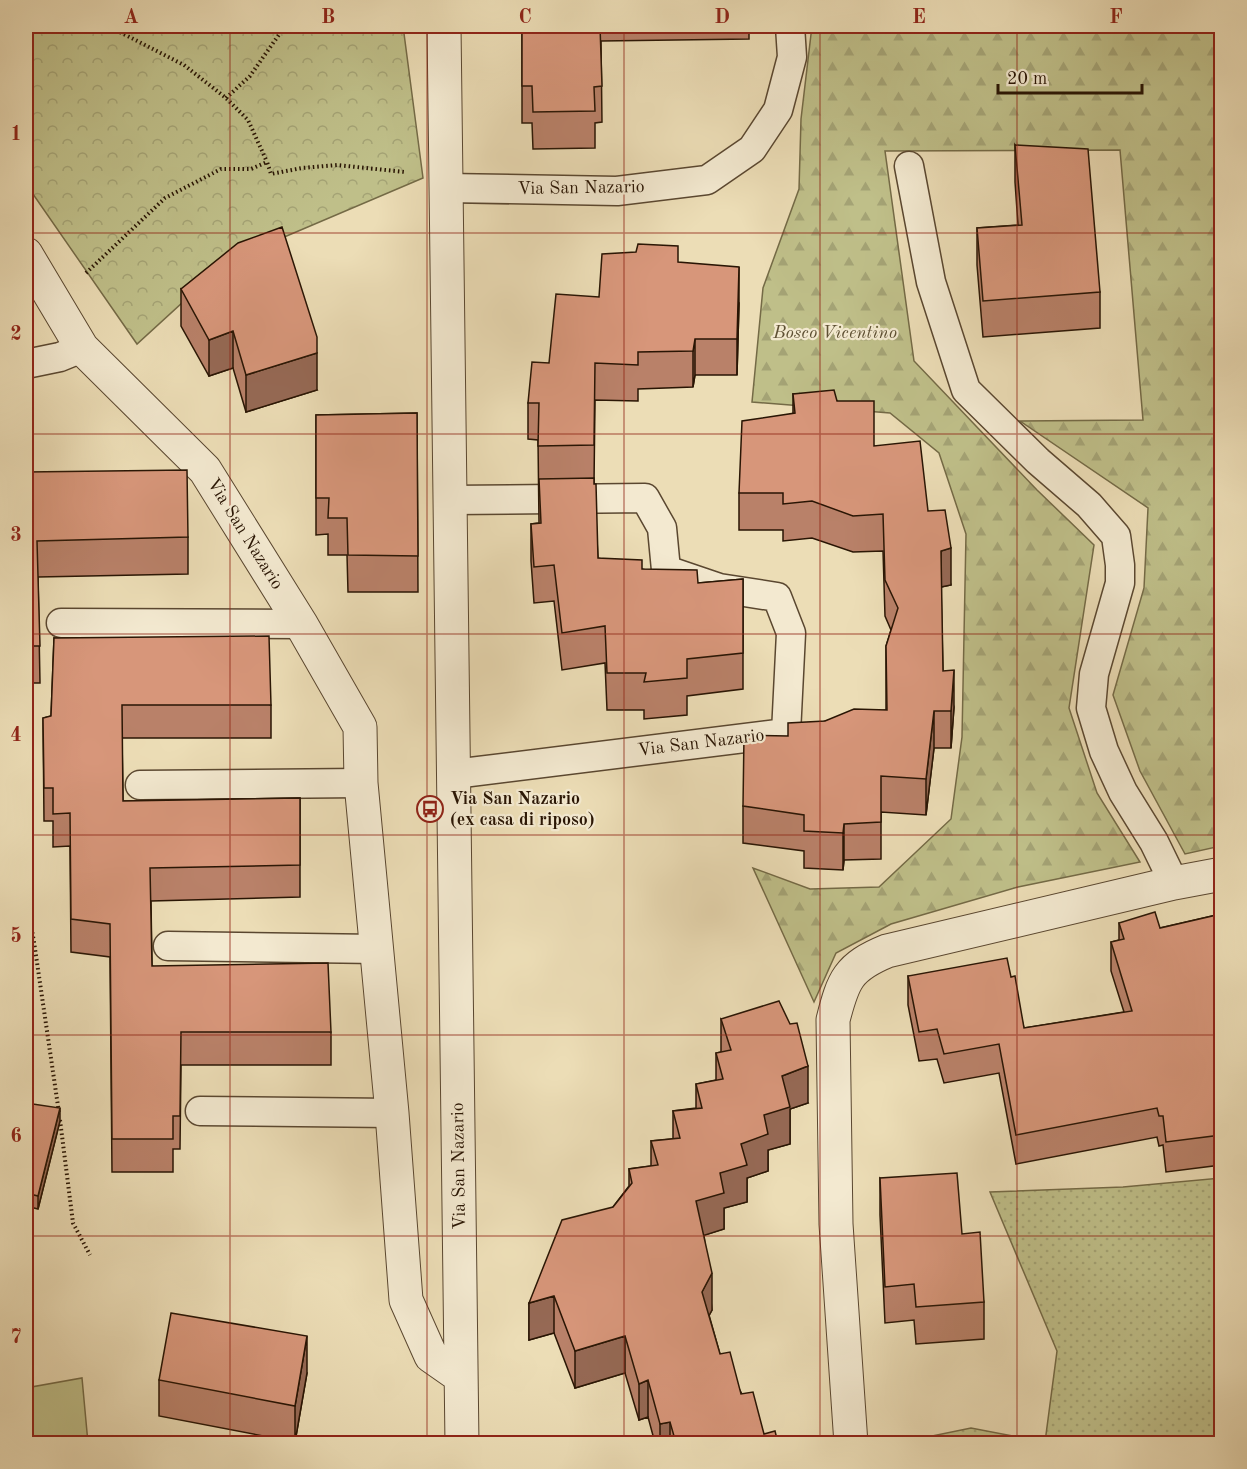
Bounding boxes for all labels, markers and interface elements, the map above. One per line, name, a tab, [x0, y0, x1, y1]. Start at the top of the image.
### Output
text: A	[123, 8, 139, 28]
text: B	[321, 8, 335, 28]
text: C	[518, 8, 532, 28]
text: D	[714, 8, 730, 28]
text: E	[912, 8, 926, 28]
text: F	[1109, 8, 1123, 28]
scale bar	[998, 57, 1142, 95]
text: 20 m	[1007, 70, 1047, 88]
text: 1	[10, 125, 22, 145]
street label: Via San Nazario	[517, 178, 645, 198]
park label: Bosco Vicentino	[772, 324, 897, 342]
text: 2	[10, 325, 22, 345]
street label: Via San Nazario	[204, 475, 286, 593]
text: 3	[10, 526, 22, 546]
text: 4	[10, 726, 22, 746]
street label: Via San Nazario	[637, 726, 765, 760]
place label: Via San Nazario (ex casa di riposo)	[450, 790, 595, 829]
bus stop icon: Via San Nazario (ex casa di riposo)	[415, 794, 445, 824]
text: 5	[10, 926, 22, 947]
street label: Via San Nazario	[449, 1102, 469, 1230]
text: 6	[10, 1127, 22, 1147]
text: 7	[10, 1328, 22, 1348]

